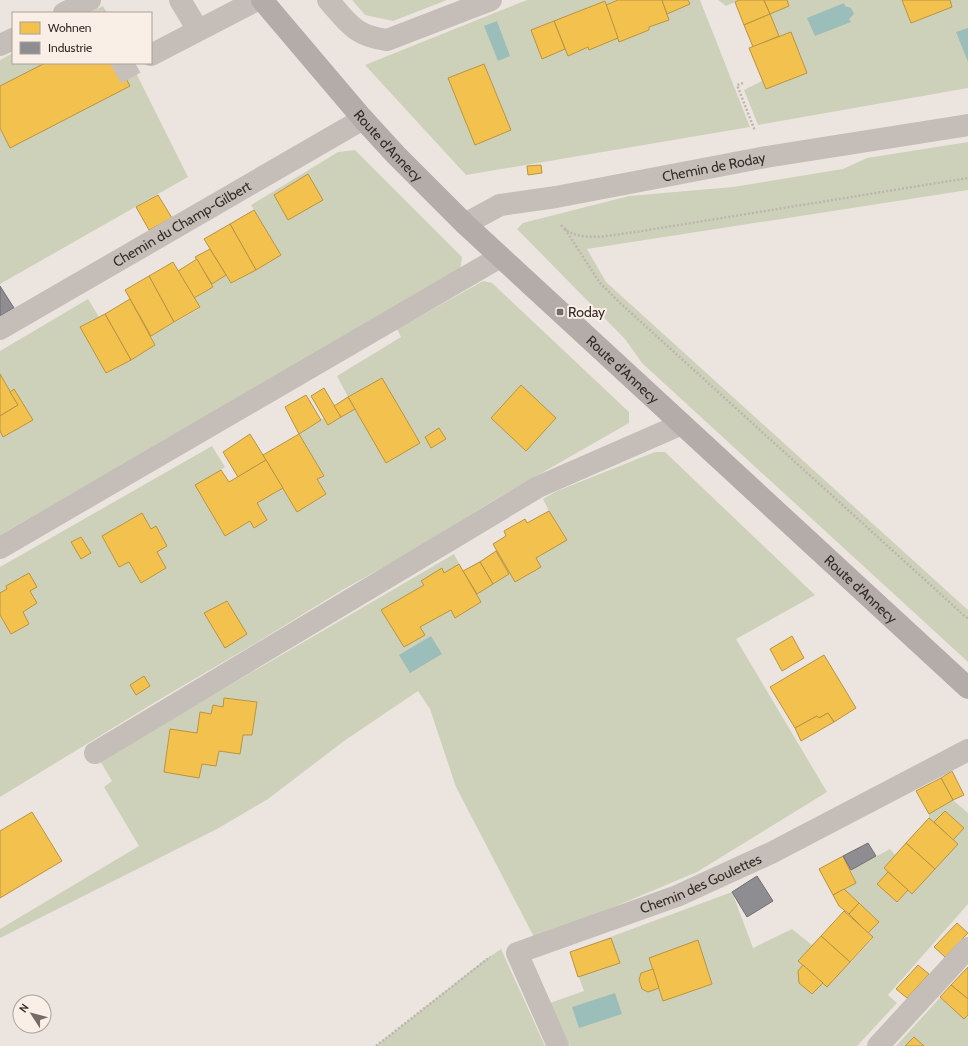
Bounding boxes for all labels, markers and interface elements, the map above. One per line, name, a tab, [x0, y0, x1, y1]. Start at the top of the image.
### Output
legend	[12, 12, 152, 64]
text: Wohnen	[48, 20, 92, 35]
text: Industrie	[48, 40, 92, 55]
street label: Route d'Annecy	[350, 106, 427, 186]
street label: Chemin de Roday	[661, 148, 767, 186]
street label: Chemin du Champ-Gilbert	[109, 177, 254, 271]
place label: Roday	[568, 303, 605, 321]
marker: Roday	[555, 307, 565, 317]
street label: Route d'Annecy	[582, 331, 663, 407]
street label: Route d'Annecy	[821, 551, 901, 627]
street label: Chemin des Goulettes	[637, 850, 764, 918]
north arrow	[12, 994, 52, 1034]
text: N	[16, 1001, 32, 1015]

